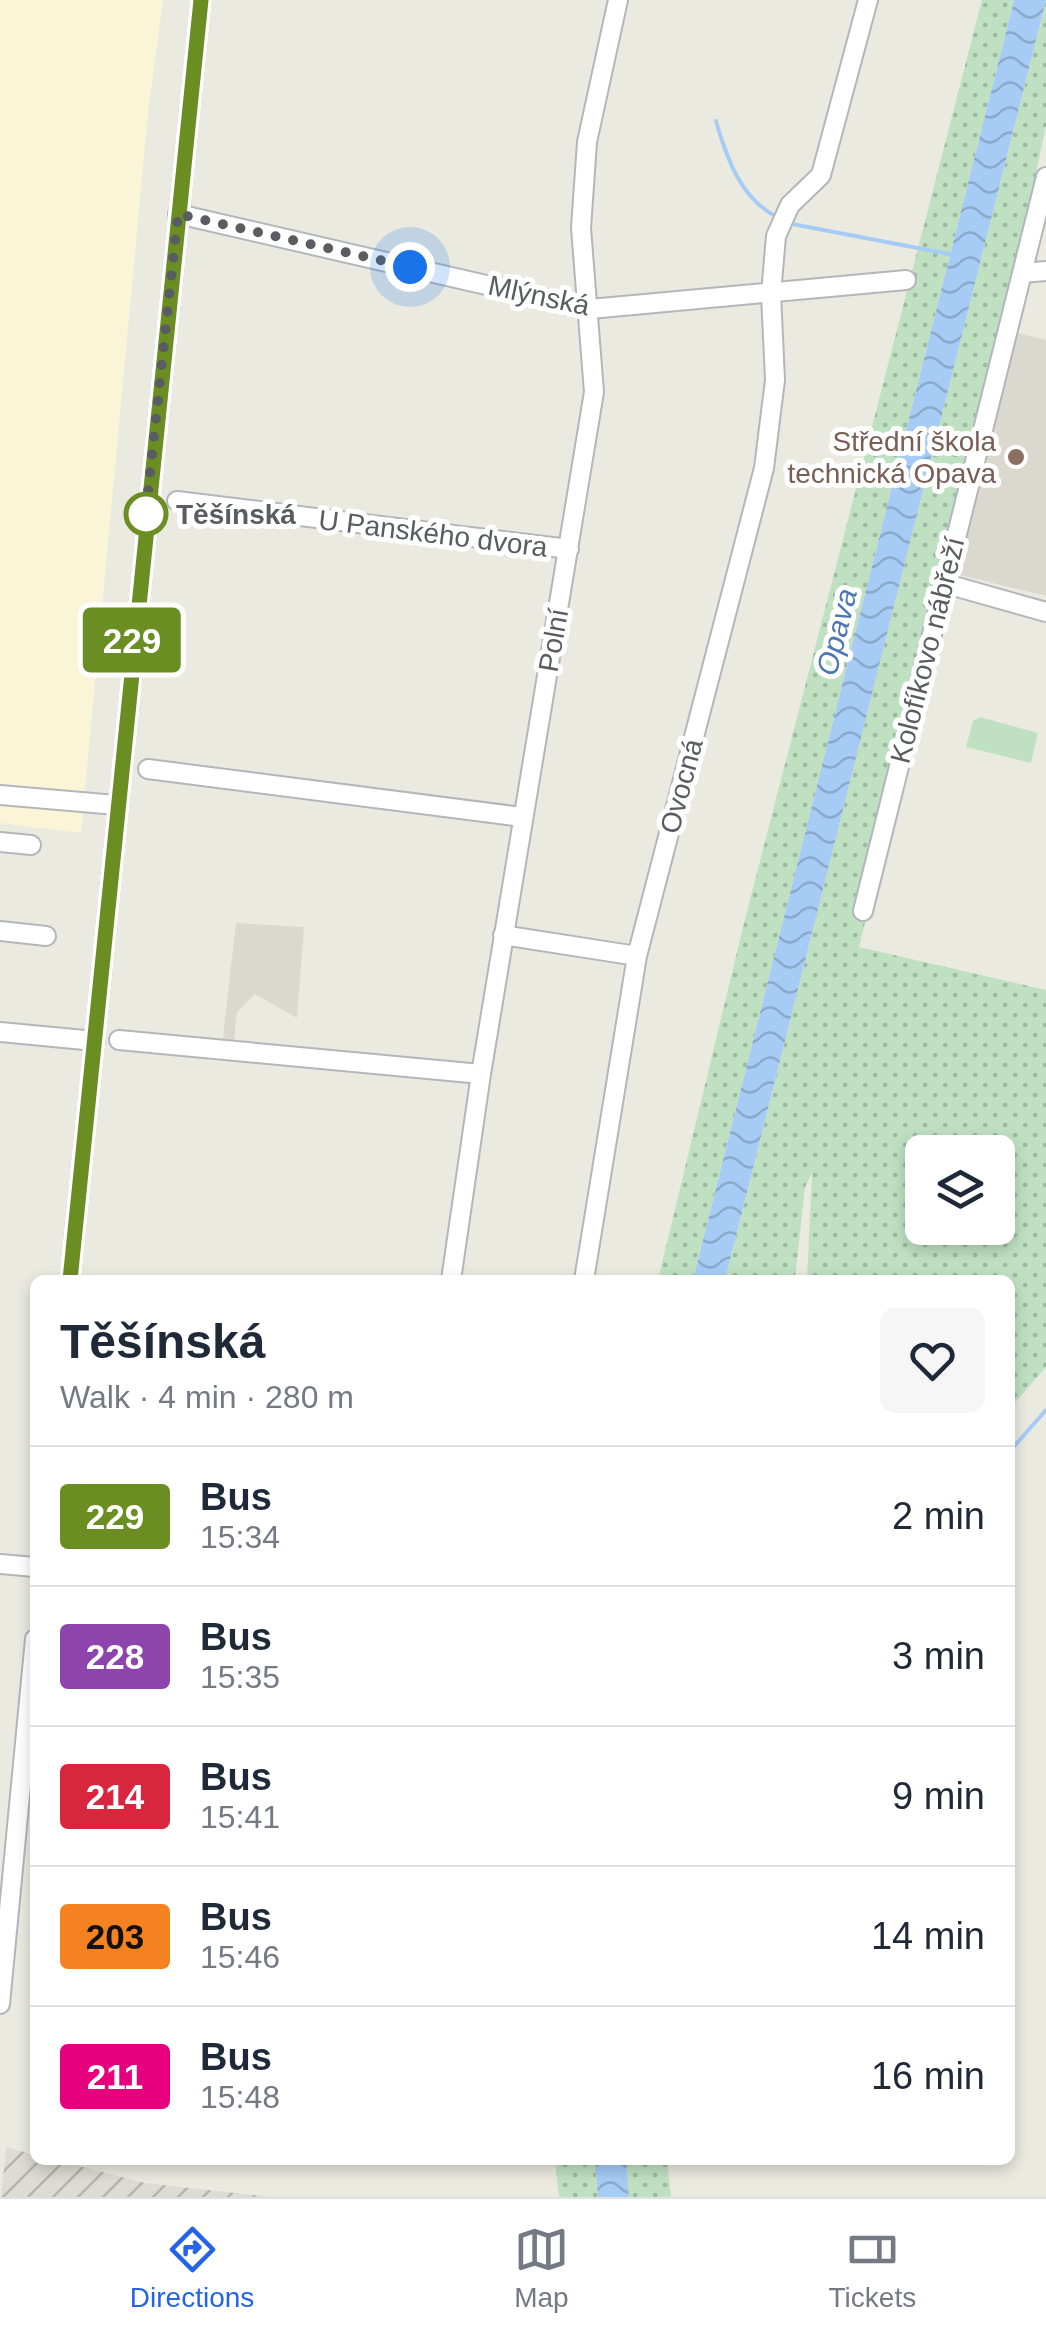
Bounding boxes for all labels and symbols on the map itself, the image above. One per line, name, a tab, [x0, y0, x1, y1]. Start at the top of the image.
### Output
your location	[385, 242, 435, 292]
street label: Mlýnská	[485, 270, 593, 321]
place label: Střední škola technická Opava	[787, 426, 996, 489]
marker: Střední škola technická Opava	[1005, 446, 1027, 468]
marker: Těšínská	[125, 493, 167, 535]
place label: Těšínská	[176, 499, 296, 530]
street label: U Panského dvora	[317, 504, 550, 563]
street label: Kolofíkovo nábřeží	[884, 534, 971, 766]
water label: Opava	[810, 585, 863, 679]
street label: Polní	[533, 606, 574, 674]
line badge: 229	[74, 608, 190, 672]
street label: Ovocná	[654, 735, 709, 837]

